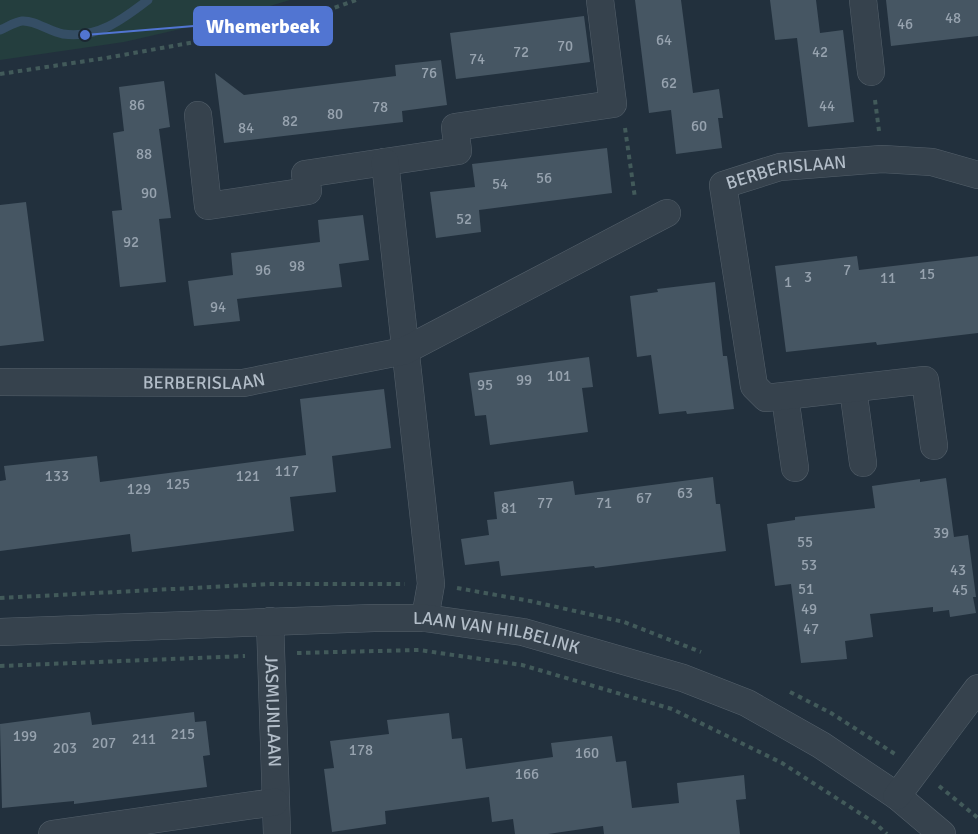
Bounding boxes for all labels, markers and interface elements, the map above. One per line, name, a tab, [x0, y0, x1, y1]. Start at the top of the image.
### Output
callout: Whemerbeek	[194, 7, 332, 45]
house number: 48	[945, 9, 961, 27]
text: Whemerbeek	[206, 14, 320, 39]
house number: 46	[897, 15, 913, 33]
house number: 64	[656, 31, 672, 49]
house number: 70	[557, 37, 573, 55]
house number: 72	[513, 43, 529, 61]
house number: 42	[812, 43, 828, 61]
house number: 74	[469, 50, 485, 68]
house number: 76	[421, 64, 437, 82]
house number: 62	[661, 74, 677, 92]
house number: 86	[129, 96, 145, 114]
house number: 44	[819, 97, 835, 115]
house number: 78	[372, 98, 388, 116]
house number: 80	[327, 105, 343, 123]
house number: 82	[282, 112, 298, 130]
house number: 60	[691, 117, 707, 135]
house number: 84	[238, 119, 254, 137]
house number: 88	[136, 145, 152, 163]
street label: BERBERISLAAN	[723, 151, 847, 194]
house number: 56	[536, 169, 552, 187]
house number: 54	[492, 175, 508, 193]
house number: 90	[141, 184, 157, 202]
house number: 52	[456, 210, 472, 228]
house number: 92	[123, 233, 139, 251]
house number: 98	[289, 257, 305, 275]
house number: 96	[255, 261, 271, 279]
house number: 7	[843, 261, 851, 279]
house number: 15	[919, 265, 935, 283]
house number: 3	[804, 268, 812, 286]
house number: 11	[880, 269, 896, 287]
house number: 1	[784, 273, 792, 291]
house number: 94	[210, 298, 226, 316]
house number: 101	[547, 367, 571, 385]
street label: BERBERISLAAN	[143, 368, 267, 394]
house number: 99	[516, 371, 532, 389]
house number: 95	[477, 376, 493, 394]
house number: 117	[275, 462, 299, 480]
house number: 133	[45, 467, 69, 485]
house number: 121	[236, 467, 260, 485]
house number: 125	[166, 475, 190, 493]
house number: 129	[127, 480, 151, 498]
house number: 63	[677, 484, 693, 502]
house number: 67	[636, 489, 652, 507]
house number: 77	[537, 494, 553, 512]
house number: 71	[596, 494, 612, 512]
house number: 81	[501, 499, 517, 517]
house number: 39	[933, 524, 949, 542]
house number: 55	[797, 533, 813, 551]
house number: 53	[801, 556, 817, 574]
house number: 43	[950, 561, 966, 579]
house number: 51	[798, 580, 814, 598]
house number: 45	[952, 581, 968, 599]
house number: 49	[801, 600, 817, 618]
street label: LAAN VAN HILBELINK	[413, 607, 582, 659]
house number: 47	[803, 620, 819, 638]
street label: JASMIJNLAAN	[260, 655, 286, 767]
house number: 215	[171, 725, 195, 743]
house number: 199	[13, 727, 37, 745]
house number: 211	[132, 730, 156, 748]
house number: 207	[92, 734, 116, 752]
house number: 203	[53, 739, 77, 757]
house number: 178	[349, 741, 373, 759]
house number: 160	[575, 744, 599, 762]
house number: 166	[515, 765, 539, 783]

